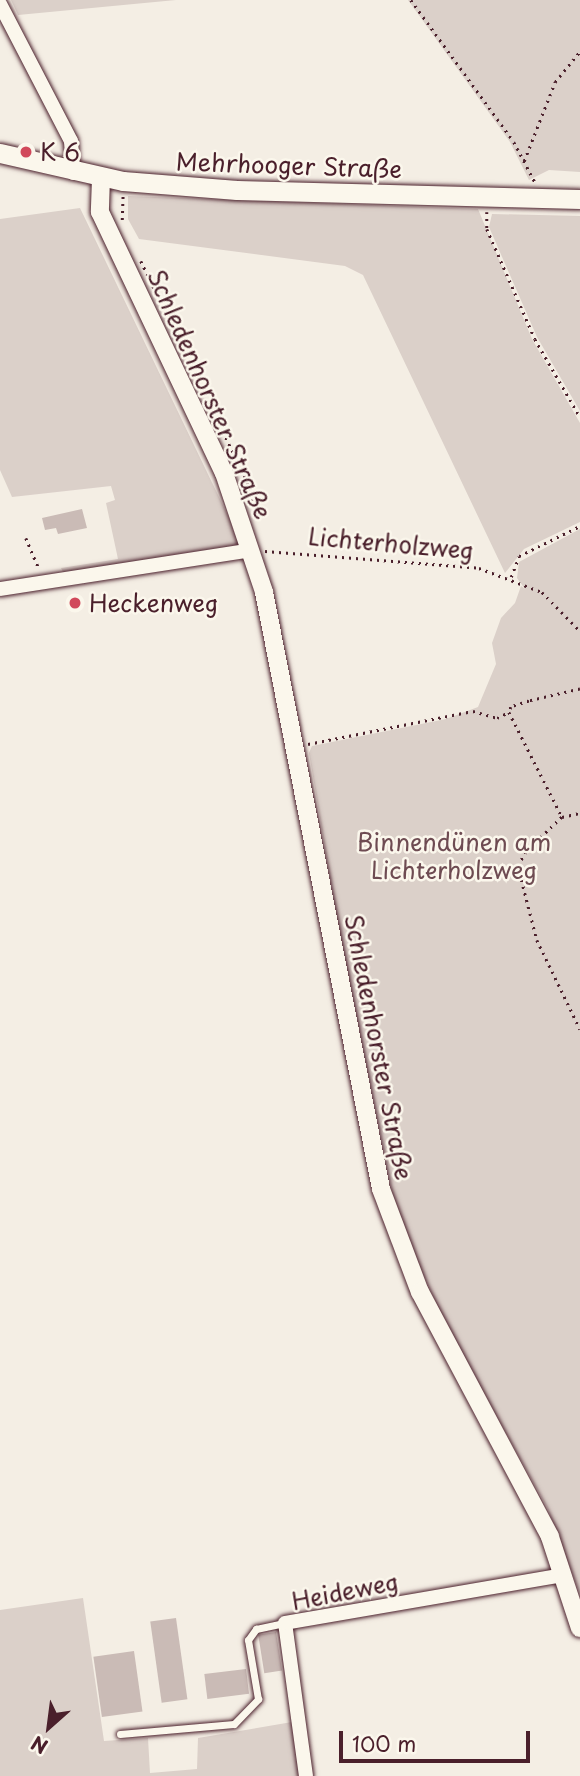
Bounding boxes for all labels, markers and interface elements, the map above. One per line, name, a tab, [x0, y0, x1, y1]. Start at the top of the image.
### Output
place label: K 6	[40, 138, 81, 166]
marker: K 6	[18, 144, 34, 160]
street label: Mehrhooger Straße	[175, 147, 403, 183]
street label: Schledenhorster Straße	[142, 265, 278, 523]
street label: Lichterholzweg	[307, 521, 475, 565]
place label: Heckenweg	[89, 589, 218, 617]
marker: Heckenweg	[67, 595, 83, 611]
park label: Binnendünen am Lichterholzweg	[356, 828, 552, 884]
street label: Schledenhorster Straße	[339, 912, 419, 1182]
street label: Heideweg	[289, 1567, 401, 1615]
north arrow	[14, 1692, 84, 1762]
scale bar	[342, 1716, 533, 1760]
text: 100 m	[352, 1727, 416, 1759]
text: N	[26, 1730, 52, 1761]

